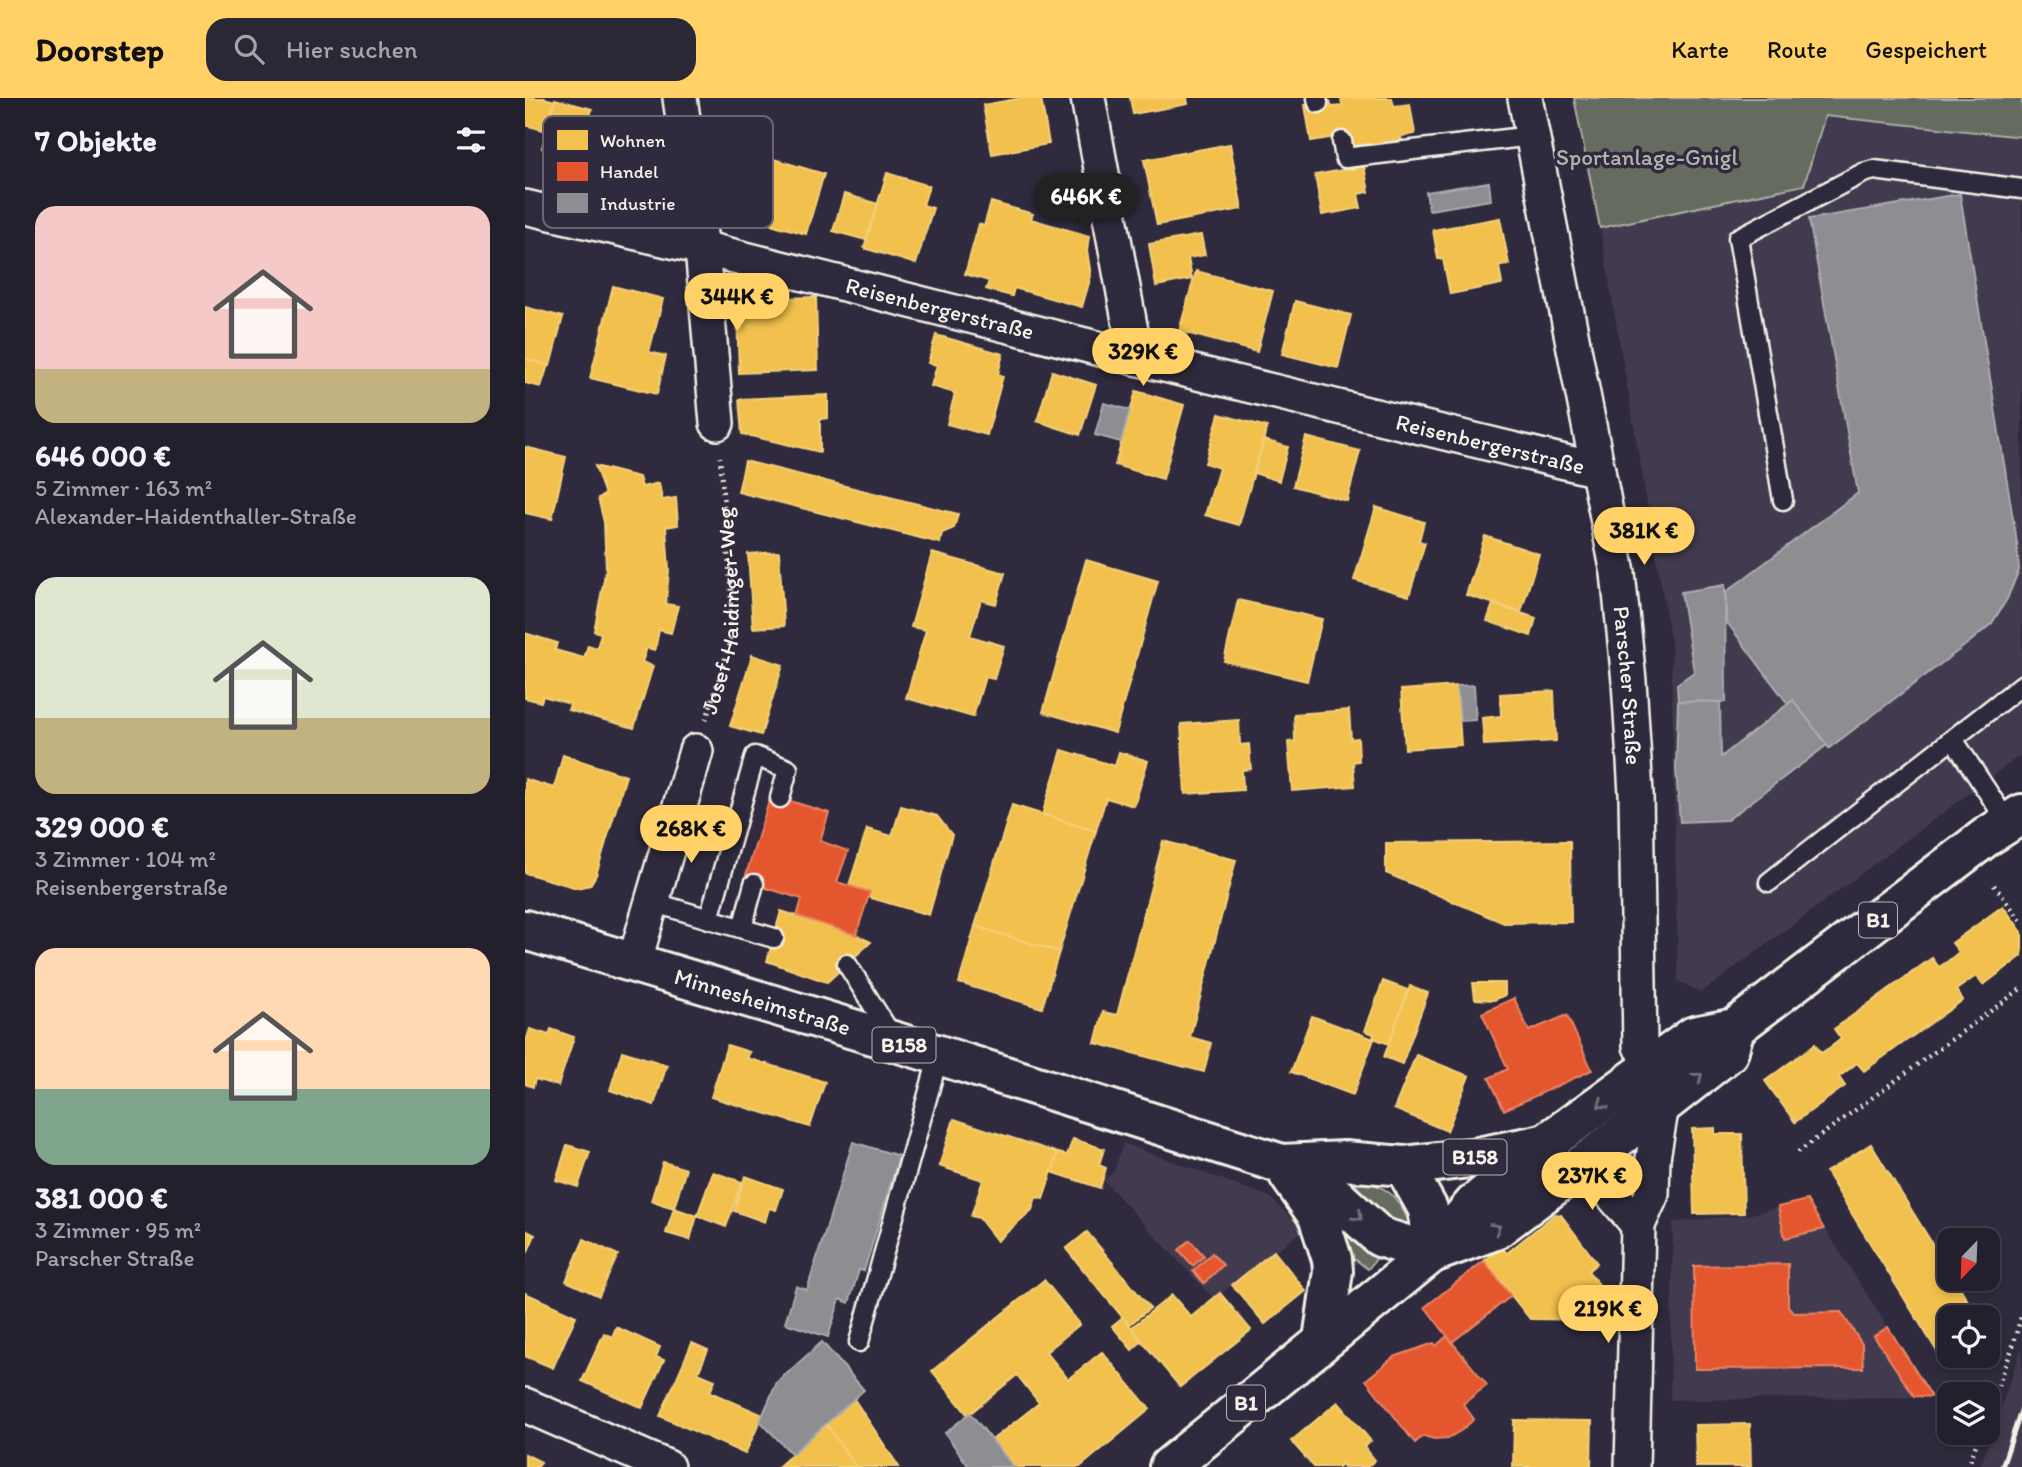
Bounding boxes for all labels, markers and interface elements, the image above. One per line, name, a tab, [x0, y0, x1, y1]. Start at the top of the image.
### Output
search box	[206, 18, 696, 81]
text: Doorstep	[35, 30, 164, 69]
icon: search	[230, 30, 268, 68]
text: Hier suchen	[286, 33, 418, 65]
text: Karte	[1671, 35, 1729, 64]
text: Route	[1767, 35, 1827, 64]
text: Gespeichert	[1865, 35, 1987, 64]
legend	[543, 116, 773, 228]
icon: filters	[452, 121, 490, 159]
text: 7 Objekte	[35, 122, 157, 159]
text: Wohnen	[600, 129, 666, 152]
park label: Sportanlage-Gnigl	[1556, 143, 1738, 171]
text: Handel	[600, 160, 659, 183]
pin: 646K €	[1029, 174, 1143, 233]
text: 646K €	[1050, 182, 1122, 210]
text: Industrie	[600, 192, 675, 215]
icon: home	[200, 251, 326, 377]
street label: Reisenbergerstraße	[843, 271, 1037, 346]
pin: 344K €	[680, 274, 794, 333]
text: 344K €	[700, 282, 774, 310]
pin: 329K €	[1086, 328, 1200, 388]
text: 329K €	[1108, 337, 1178, 365]
street label: Reisenbergerstraße	[1393, 408, 1588, 480]
text: 646 000 €	[35, 437, 171, 474]
text: 5 Zimmer · 163 m²	[35, 474, 212, 502]
text: Alexander-Haidenthaller-Straße	[35, 502, 357, 530]
street label: Josef-Haidinger-Weg	[695, 506, 745, 717]
pin: 381K €	[1587, 508, 1701, 567]
text: 381K €	[1610, 516, 1678, 544]
street label: Parscher Straße	[1607, 605, 1648, 766]
icon: home	[200, 622, 326, 748]
pin: 268K €	[634, 806, 748, 865]
text: 329 000 €	[35, 808, 169, 845]
text: 268K €	[656, 814, 726, 842]
text: 3 Zimmer · 104 m²	[35, 845, 216, 873]
text: Reisenbergerstraße	[35, 873, 228, 901]
road number: B1	[1859, 902, 1897, 938]
street label: Minnesheimstraße	[671, 962, 854, 1041]
icon: home	[200, 993, 326, 1119]
road number: B158	[873, 1028, 935, 1062]
one-way arrow	[1690, 1073, 1702, 1086]
one-way arrow	[1597, 1096, 1610, 1108]
road number: B158	[1443, 1140, 1507, 1174]
pin: 237K €	[1535, 1152, 1649, 1212]
text: 237K €	[1557, 1161, 1627, 1189]
text: 381 000 €	[35, 1179, 168, 1216]
one-way arrow	[1350, 1208, 1363, 1221]
text: 3 Zimmer · 95 m²	[35, 1216, 201, 1244]
one-way arrow	[1488, 1223, 1501, 1236]
north arrow	[1937, 1228, 2000, 1292]
map controls	[1937, 1228, 2000, 1445]
text: Parscher Straße	[35, 1244, 194, 1272]
pin: 219K €	[1551, 1286, 1665, 1345]
text: 219K €	[1574, 1294, 1642, 1322]
button: locate	[1937, 1305, 2000, 1368]
button: layers	[1937, 1382, 2000, 1445]
road number: B1	[1227, 1386, 1265, 1420]

